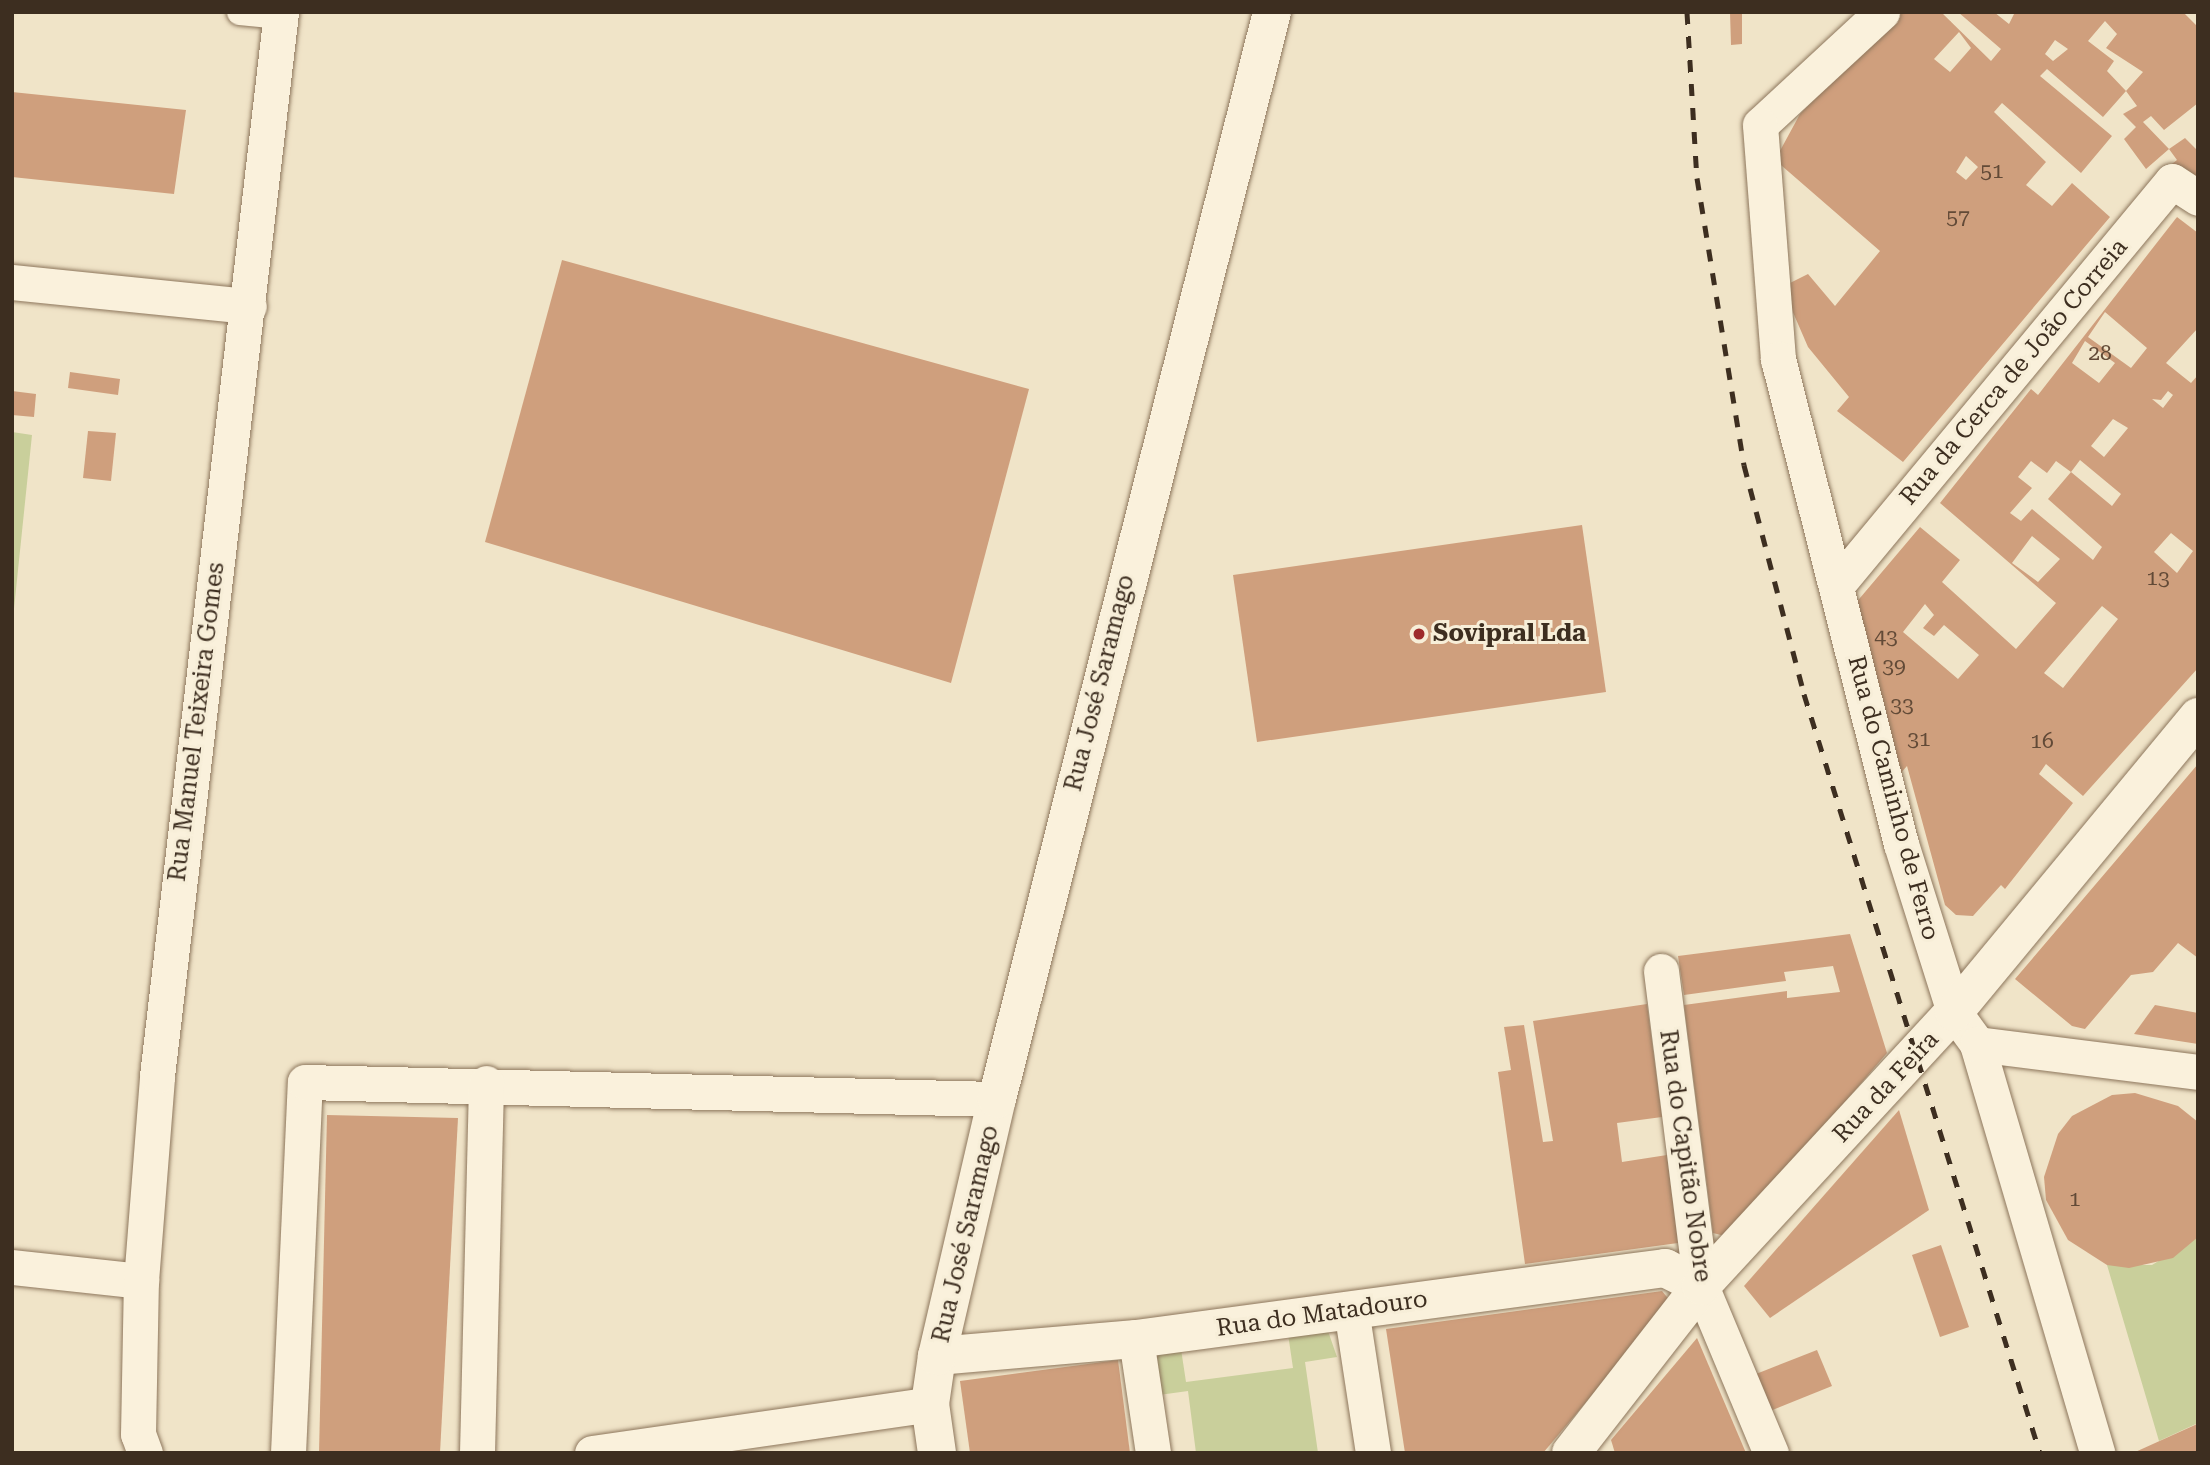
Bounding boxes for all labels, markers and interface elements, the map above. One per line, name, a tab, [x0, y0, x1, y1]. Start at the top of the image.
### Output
house number: 51	[1980, 158, 2004, 184]
house number: 57	[1946, 204, 1970, 230]
street label: Rua da Cerca de João Correia	[1894, 233, 2134, 511]
house number: 28	[2088, 340, 2112, 366]
street label: Rua Manuel Teixeira Gomes	[163, 561, 231, 883]
house number: 13	[2146, 565, 2170, 591]
street label: Rua José Saramago	[1059, 572, 1141, 794]
place label: Sovipral Lda	[1433, 620, 1586, 648]
house number: 43	[1874, 624, 1898, 650]
marker: Sovipral Lda	[1411, 626, 1427, 642]
street label: Rua do Caminho de Ferro	[1841, 653, 1945, 943]
house number: 39	[1882, 653, 1906, 679]
house number: 33	[1890, 692, 1914, 718]
house number: 31	[1907, 726, 1931, 752]
house number: 16	[2030, 728, 2054, 754]
street label: Rua da Feira	[1827, 1025, 1945, 1149]
street label: Rua do Capitão Nobre	[1653, 1028, 1717, 1284]
street label: Rua José Saramago	[927, 1123, 1005, 1345]
house number: 1	[2069, 1186, 2081, 1212]
street label: Rua do Matadouro	[1215, 1285, 1429, 1343]

